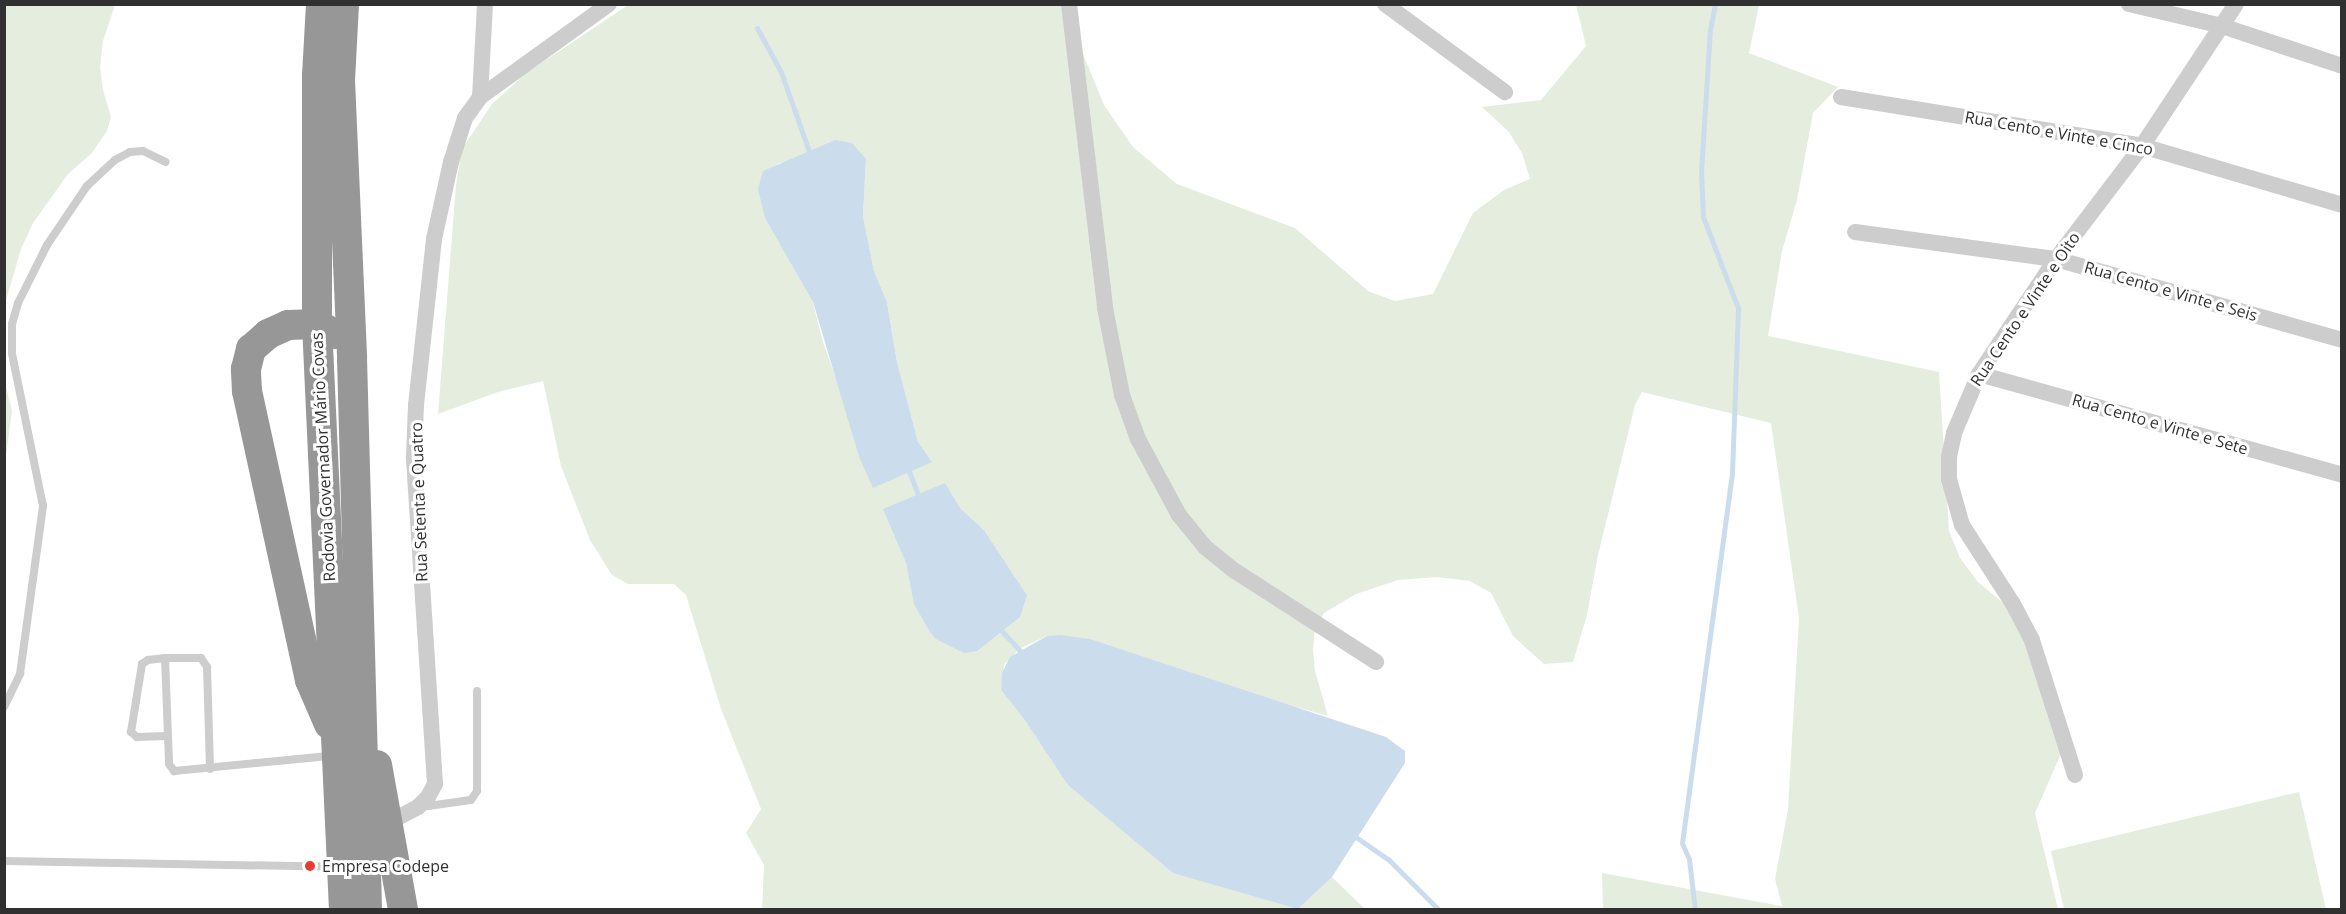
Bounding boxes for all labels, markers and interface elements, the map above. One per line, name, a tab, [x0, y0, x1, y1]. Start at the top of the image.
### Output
street label: Rua Cento e Vinte e Cinco	[1963, 107, 2155, 159]
street label: Rua Cento e Vinte e Oito	[1966, 228, 2084, 390]
street label: Rua Cento e Vinte e Seis	[2082, 257, 2260, 325]
street label: Rodovia Governador Mário Covas	[307, 332, 339, 582]
street label: Rua Cento e Vinte e Sete	[2070, 390, 2250, 458]
street label: Rua Setenta e Quatro	[407, 422, 431, 582]
place label: Empresa Codepe	[322, 856, 449, 876]
marker: Empresa Codepe	[303, 859, 317, 873]

